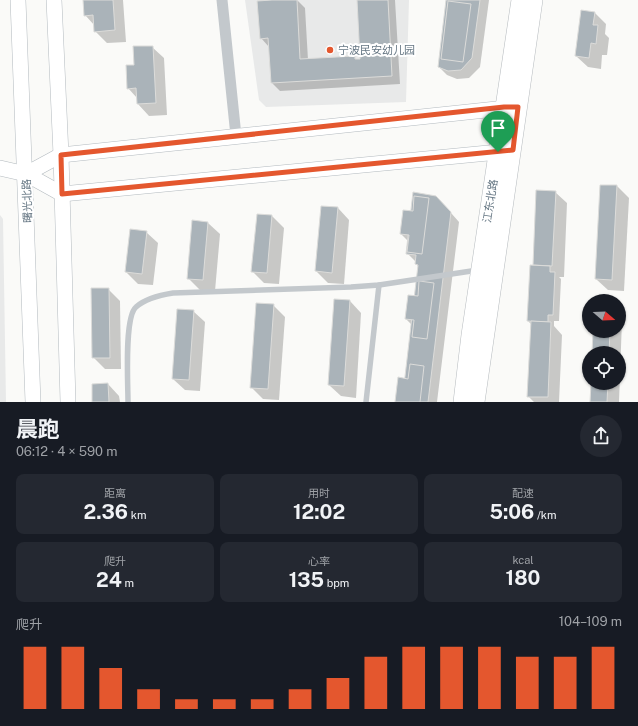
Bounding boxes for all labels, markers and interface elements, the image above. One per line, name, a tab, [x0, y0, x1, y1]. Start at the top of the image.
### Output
place label: 宁波民安幼儿园	[338, 44, 415, 56]
marker: 宁波民安幼儿园	[325, 45, 335, 55]
pin	[481, 111, 515, 152]
icon: arrive	[487, 117, 509, 139]
street label: 江东北路	[481, 178, 499, 224]
street label: 曙光北路	[20, 179, 34, 223]
north arrow	[582, 294, 626, 338]
map controls	[582, 294, 626, 390]
button: locate	[582, 346, 626, 390]
button: share	[580, 415, 622, 457]
text: 晨跑	[16, 416, 60, 442]
text: 06:12 · 4 × 590 m	[16, 444, 117, 459]
text: 距离	[104, 487, 126, 499]
text: 用时	[308, 487, 330, 499]
text: 配速	[512, 487, 534, 499]
text: 2.36	[84, 500, 128, 524]
text: 12:02	[293, 500, 345, 524]
text: 5:06	[489, 500, 534, 524]
text: km	[128, 509, 146, 521]
text: /km	[534, 509, 557, 521]
text: kcal	[512, 554, 534, 566]
text: 爬升	[104, 555, 126, 567]
text: 心率	[308, 555, 330, 567]
text: 180	[506, 566, 540, 590]
text: 24	[96, 568, 122, 592]
text: 135	[289, 568, 324, 592]
text: m	[122, 577, 134, 589]
text: bpm	[324, 577, 349, 589]
text: 104–109 m	[559, 614, 622, 629]
text: 爬升	[16, 617, 42, 632]

